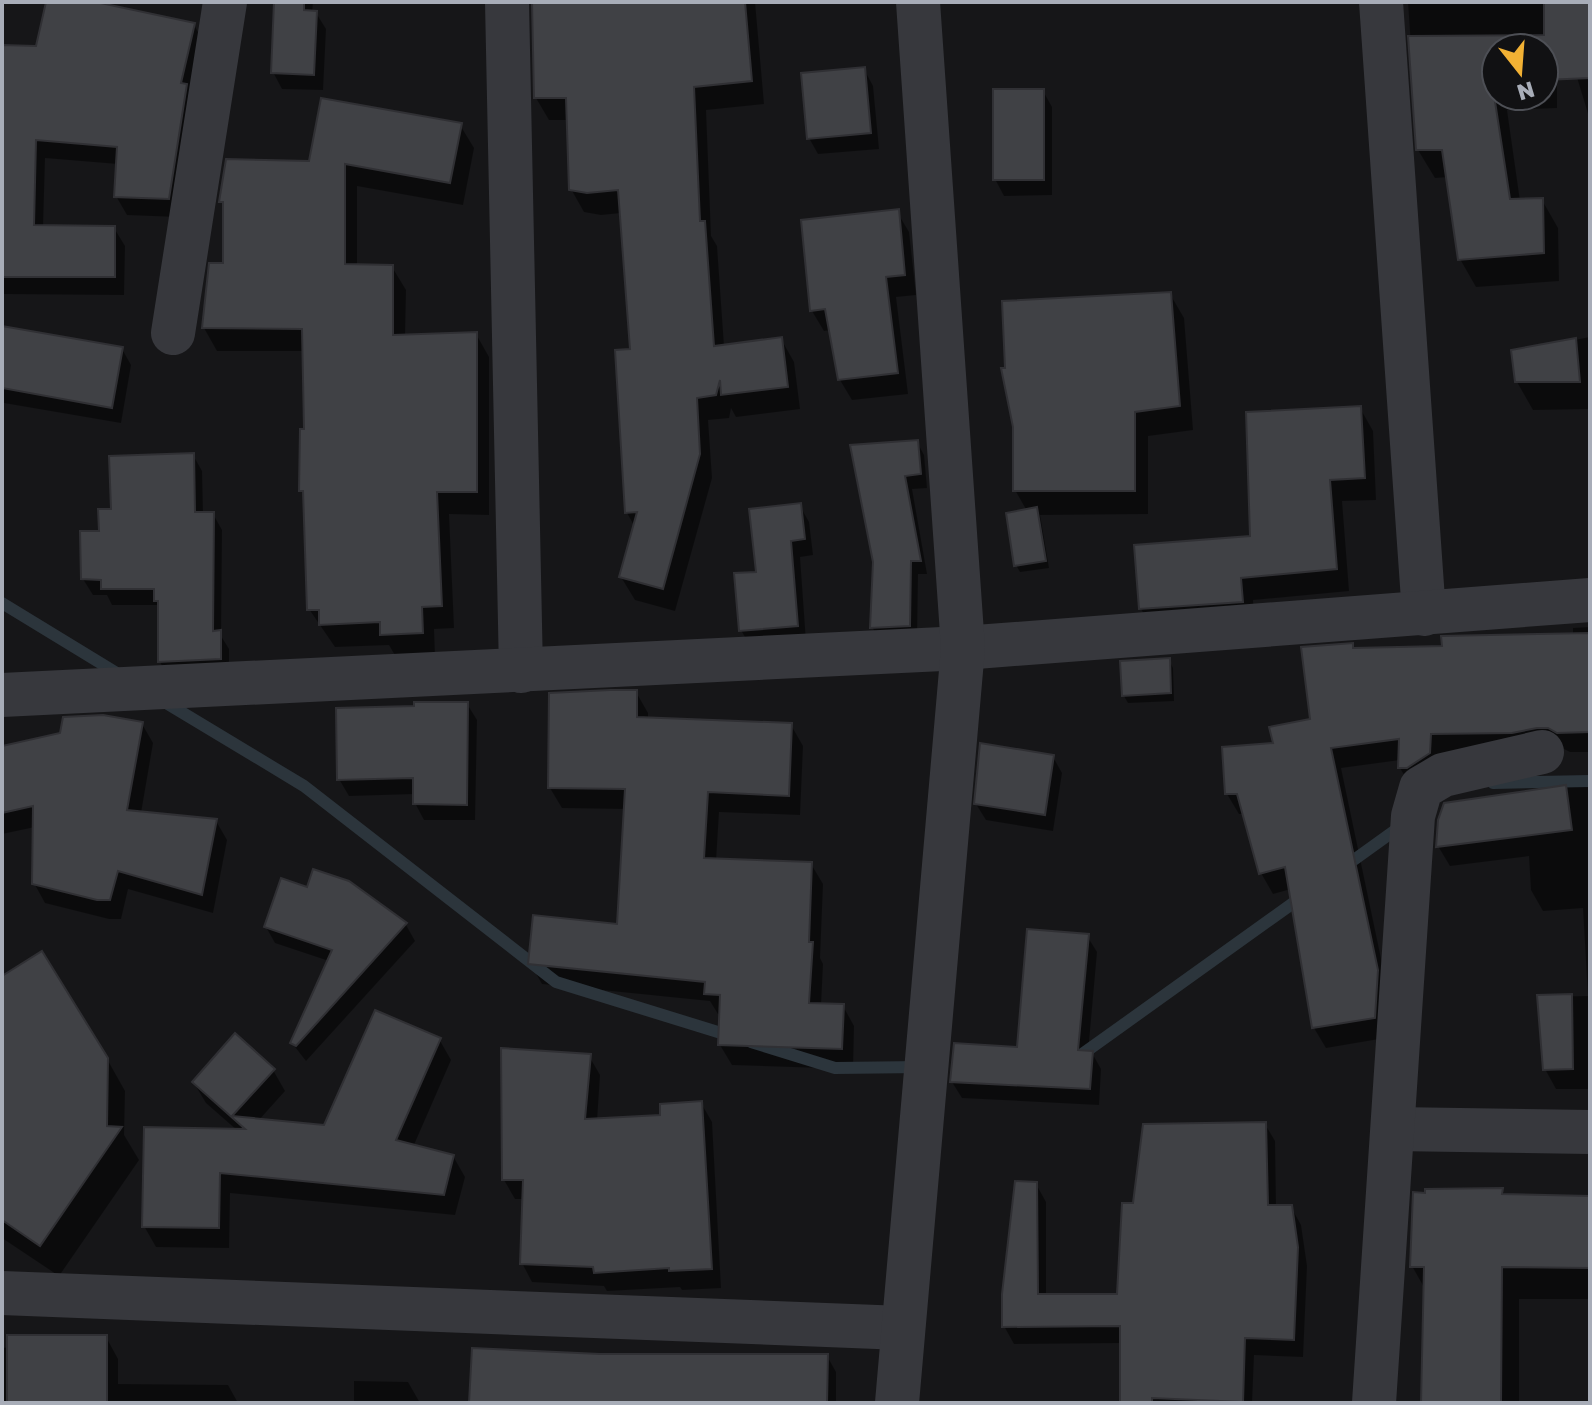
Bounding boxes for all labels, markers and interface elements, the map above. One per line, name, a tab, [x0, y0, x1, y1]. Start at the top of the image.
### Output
north arrow	[1480, 32, 1560, 112]
text: N	[1514, 76, 1538, 107]

